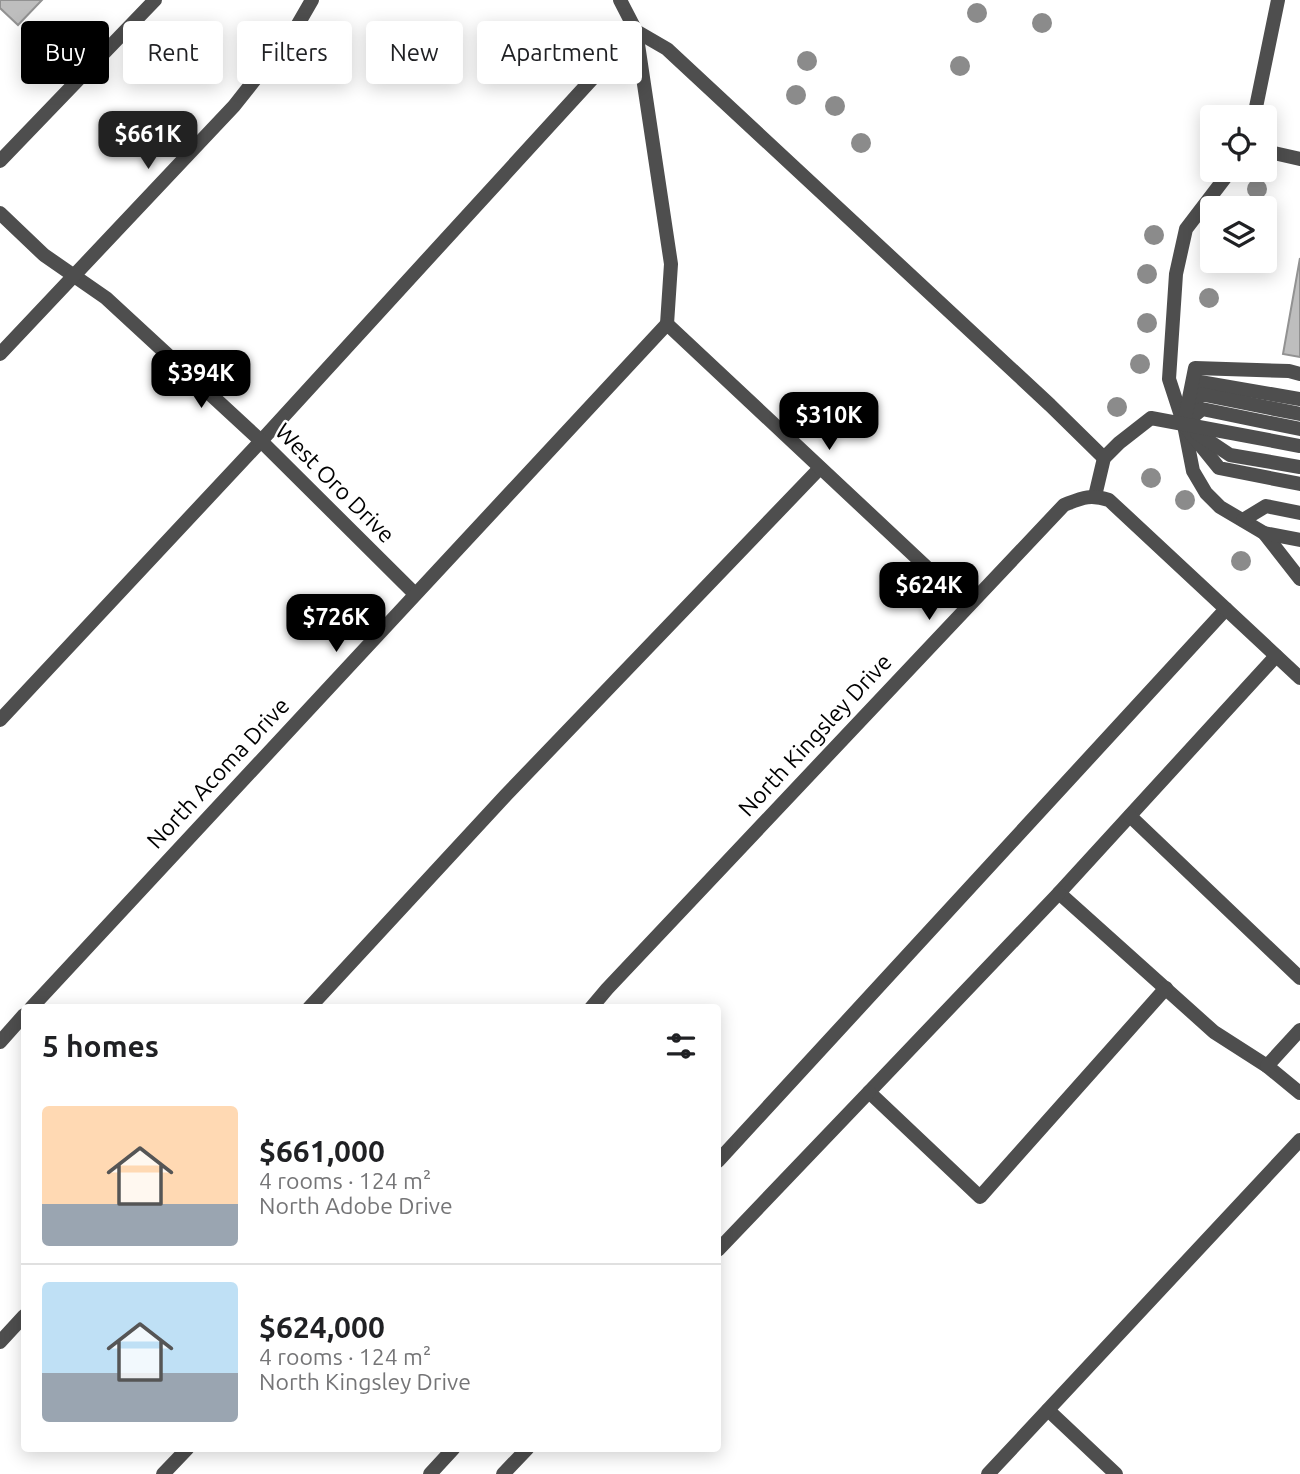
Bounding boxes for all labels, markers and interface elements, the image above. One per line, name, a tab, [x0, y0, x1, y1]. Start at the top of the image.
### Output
chip: Buy	[21, 21, 109, 84]
chip: Rent	[123, 21, 223, 84]
chip: Filters	[237, 21, 352, 84]
chip: New	[366, 21, 463, 84]
chip: Apartment	[477, 21, 642, 84]
map controls	[1200, 105, 1277, 273]
button: locate	[1200, 105, 1277, 182]
pin: $661K	[99, 111, 197, 171]
text: $661K	[114, 121, 182, 146]
button: layers	[1200, 196, 1277, 273]
pin: $394K	[152, 350, 250, 410]
text: $394K	[167, 360, 235, 385]
pin: $310K	[780, 392, 878, 452]
text: $310K	[795, 402, 863, 427]
street label: West Oro Drive	[271, 418, 400, 547]
pin: $624K	[880, 562, 978, 622]
text: $624K	[895, 572, 963, 597]
pin: $726K	[287, 594, 385, 654]
text: $726K	[302, 604, 370, 629]
street label: North Kingsley Drive	[733, 649, 896, 821]
street label: North Acoma Drive	[142, 692, 294, 853]
icon: filters	[662, 1027, 700, 1065]
text: 5 homes	[42, 1029, 159, 1063]
icon: home	[98, 1134, 182, 1218]
text: $661,000	[259, 1134, 385, 1168]
text: 4 rooms · 124 m²	[259, 1168, 431, 1193]
text: North Adobe Drive	[259, 1193, 453, 1218]
icon: home	[98, 1310, 182, 1394]
text: $624,000	[259, 1310, 385, 1344]
text: 4 rooms · 124 m²	[259, 1344, 431, 1369]
text: North Kingsley Drive	[259, 1369, 471, 1394]

